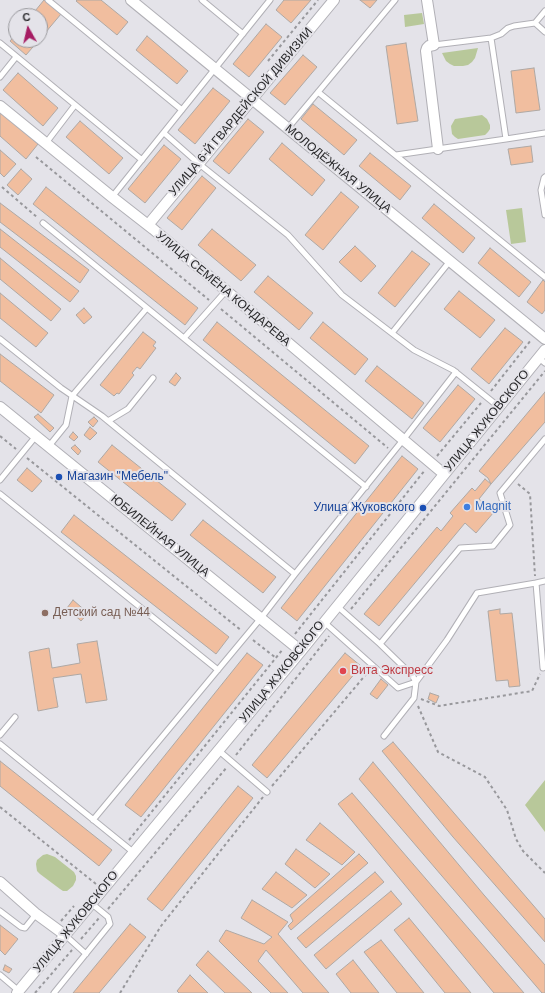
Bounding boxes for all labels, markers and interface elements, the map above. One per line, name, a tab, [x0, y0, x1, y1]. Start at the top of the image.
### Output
north arrow	[8, 8, 48, 48]
text: С	[22, 11, 31, 24]
street label: УЛИЦА 6-Й ГВАРДЕЙСКОЙ ДИВИЗИИ	[166, 25, 316, 199]
street label: МОЛОДЁЖНАЯ УЛИЦА	[282, 122, 394, 216]
street label: УЛИЦА СЕМЁНА КОНДАРЕВА	[153, 228, 293, 350]
street label: УЛИЦА ЖУКОВСКОГО	[442, 367, 532, 475]
place label: Магазин "Мебель"	[67, 470, 168, 484]
marker: Магазин "Мебель"	[54, 472, 64, 482]
street label: ЮБИЛЕЙНАЯ УЛИЦА	[108, 492, 212, 580]
place label: Magnit	[475, 500, 511, 514]
place label: Улица Жуковского	[314, 501, 415, 515]
marker: Magnit	[462, 502, 472, 512]
marker: Улица Жуковского	[418, 503, 428, 513]
place label: Детский сад №44	[53, 606, 150, 620]
marker: Детский сад №44	[40, 608, 50, 618]
street label: УЛИЦА ЖУКОВСКОГО	[237, 618, 327, 726]
place label: Вита Экспресс	[351, 664, 433, 678]
marker: Вита Экспресс	[338, 666, 348, 676]
street label: УЛИЦА ЖУКОВСКОГО	[31, 868, 121, 976]

